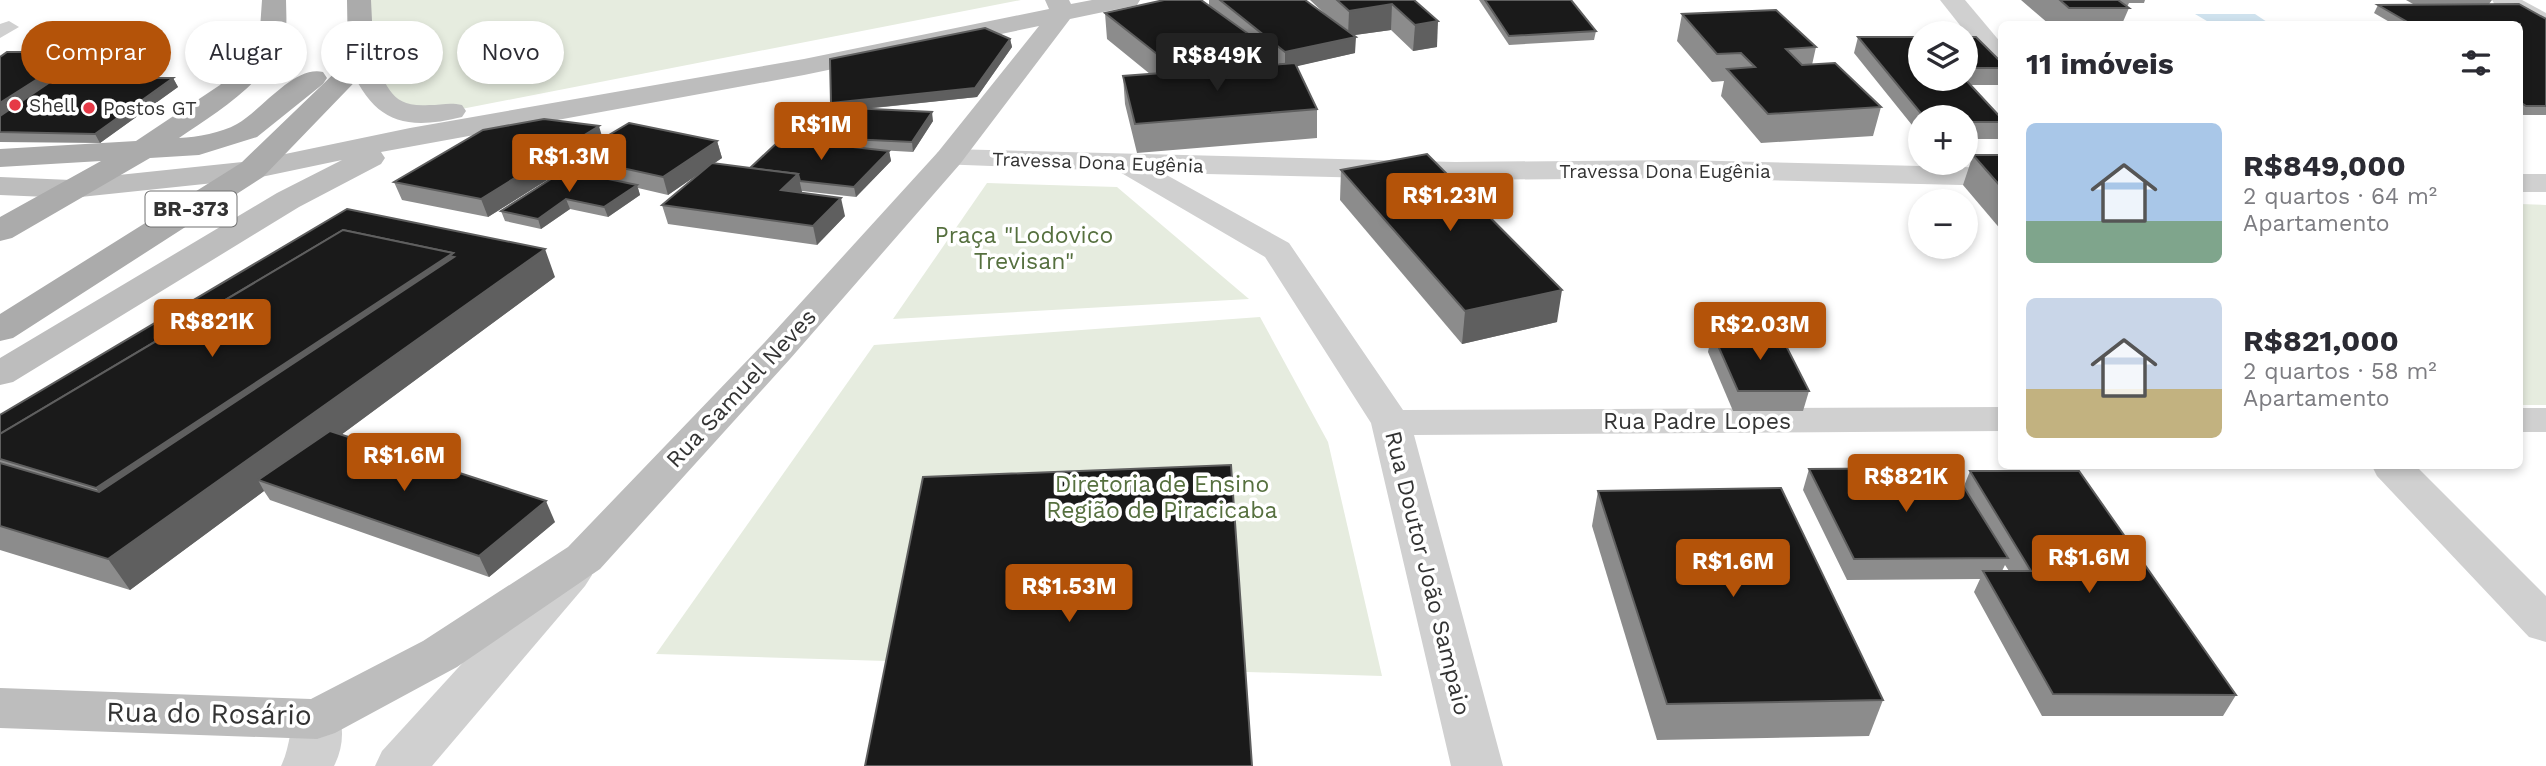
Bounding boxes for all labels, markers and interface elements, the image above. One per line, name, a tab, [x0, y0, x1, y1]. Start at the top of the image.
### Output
chip: Comprar	[21, 21, 171, 84]
chip: Alugar	[185, 21, 307, 84]
chip: Filtros	[321, 21, 443, 84]
chip: Novo	[457, 21, 564, 84]
map controls	[1908, 21, 1978, 259]
button: layers	[1908, 21, 1978, 91]
pin: R$849K	[1160, 34, 1274, 93]
text: R$849K	[1172, 42, 1262, 69]
icon: filters	[2457, 44, 2495, 82]
text: 11 imóveis	[2026, 46, 2174, 81]
place label: Shell	[29, 94, 76, 117]
marker: Shell	[7, 97, 23, 113]
place label: Postos GT	[103, 97, 197, 120]
marker: Postos GT	[81, 100, 97, 116]
pin: R$1M	[780, 102, 862, 162]
button: +	[1908, 105, 1978, 175]
text: R$1M	[790, 111, 852, 138]
pin: R$1.3M	[512, 134, 626, 194]
text: R$1.3M	[528, 143, 610, 170]
street label: Travessa Dona Eugênia	[992, 147, 1204, 178]
text: R$849,000	[2243, 148, 2406, 183]
icon: home	[2082, 151, 2166, 235]
street label: Travessa Dona Eugênia	[1559, 160, 1771, 183]
pin: R$1.23M	[1385, 174, 1515, 233]
text: R$1.23M	[1402, 182, 1498, 209]
text: 2 quartos · 64 m²	[2243, 183, 2437, 210]
button: −	[1908, 189, 1978, 259]
road number: BR-373	[146, 192, 236, 227]
text: Apartamento	[2243, 210, 2390, 237]
park label: Praça "Lodovico Trevisan"	[935, 222, 1113, 275]
pin: R$821K	[155, 300, 269, 359]
pin: R$2.03M	[1695, 302, 1825, 362]
street label: Rua Samuel Neves	[661, 303, 822, 473]
text: R$821K	[170, 308, 254, 335]
text: R$2.03M	[1710, 311, 1810, 338]
text: R$821,000	[2243, 323, 2399, 358]
icon: home	[2082, 326, 2166, 410]
text: 2 quartos · 58 m²	[2243, 358, 2437, 385]
text: Apartamento	[2243, 385, 2390, 412]
street label: Rua Padre Lopes	[1603, 408, 1791, 435]
street label: Rua Doutor João Sampaio	[1379, 428, 1476, 718]
pin: R$1.6M	[347, 434, 461, 493]
text: R$1.6M	[363, 442, 445, 469]
pin: R$821K	[1849, 454, 1963, 514]
text: R$821K	[1864, 463, 1948, 490]
park label: Diretoria de Ensino Região de Piracicaba	[1046, 471, 1278, 524]
pin: R$1.6M	[2032, 536, 2146, 595]
pin: R$1.6M	[1676, 540, 1790, 599]
text: R$1.6M	[2048, 544, 2130, 571]
text: R$1.6M	[1692, 548, 1774, 575]
pin: R$1.53M	[1004, 564, 1134, 624]
text: R$1.53M	[1021, 573, 1117, 600]
street label: Rua do Rosário	[106, 695, 312, 732]

